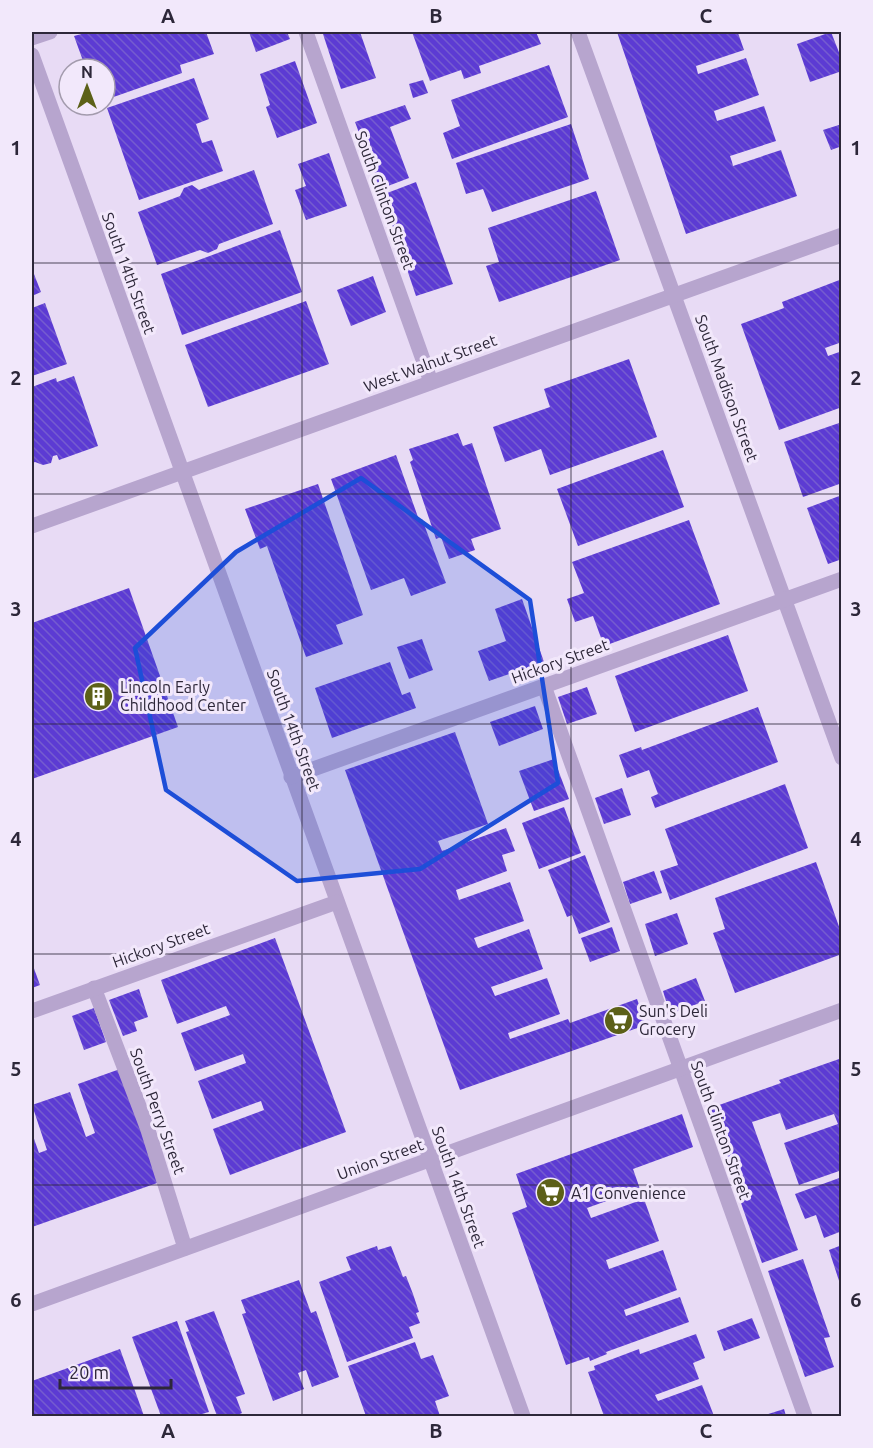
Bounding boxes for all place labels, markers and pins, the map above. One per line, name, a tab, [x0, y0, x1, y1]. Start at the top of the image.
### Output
place label: Lincoln Early Childhood Center	[120, 678, 246, 714]
building icon: Lincoln Early Childhood Center	[83, 680, 115, 712]
place label: Sun's Deli Grocery	[639, 1002, 708, 1038]
supermarket icon: Sun's Deli Grocery	[602, 1004, 634, 1036]
supermarket icon: A1 Convenience	[534, 1177, 566, 1209]
place label: A1 Convenience	[571, 1184, 686, 1202]

